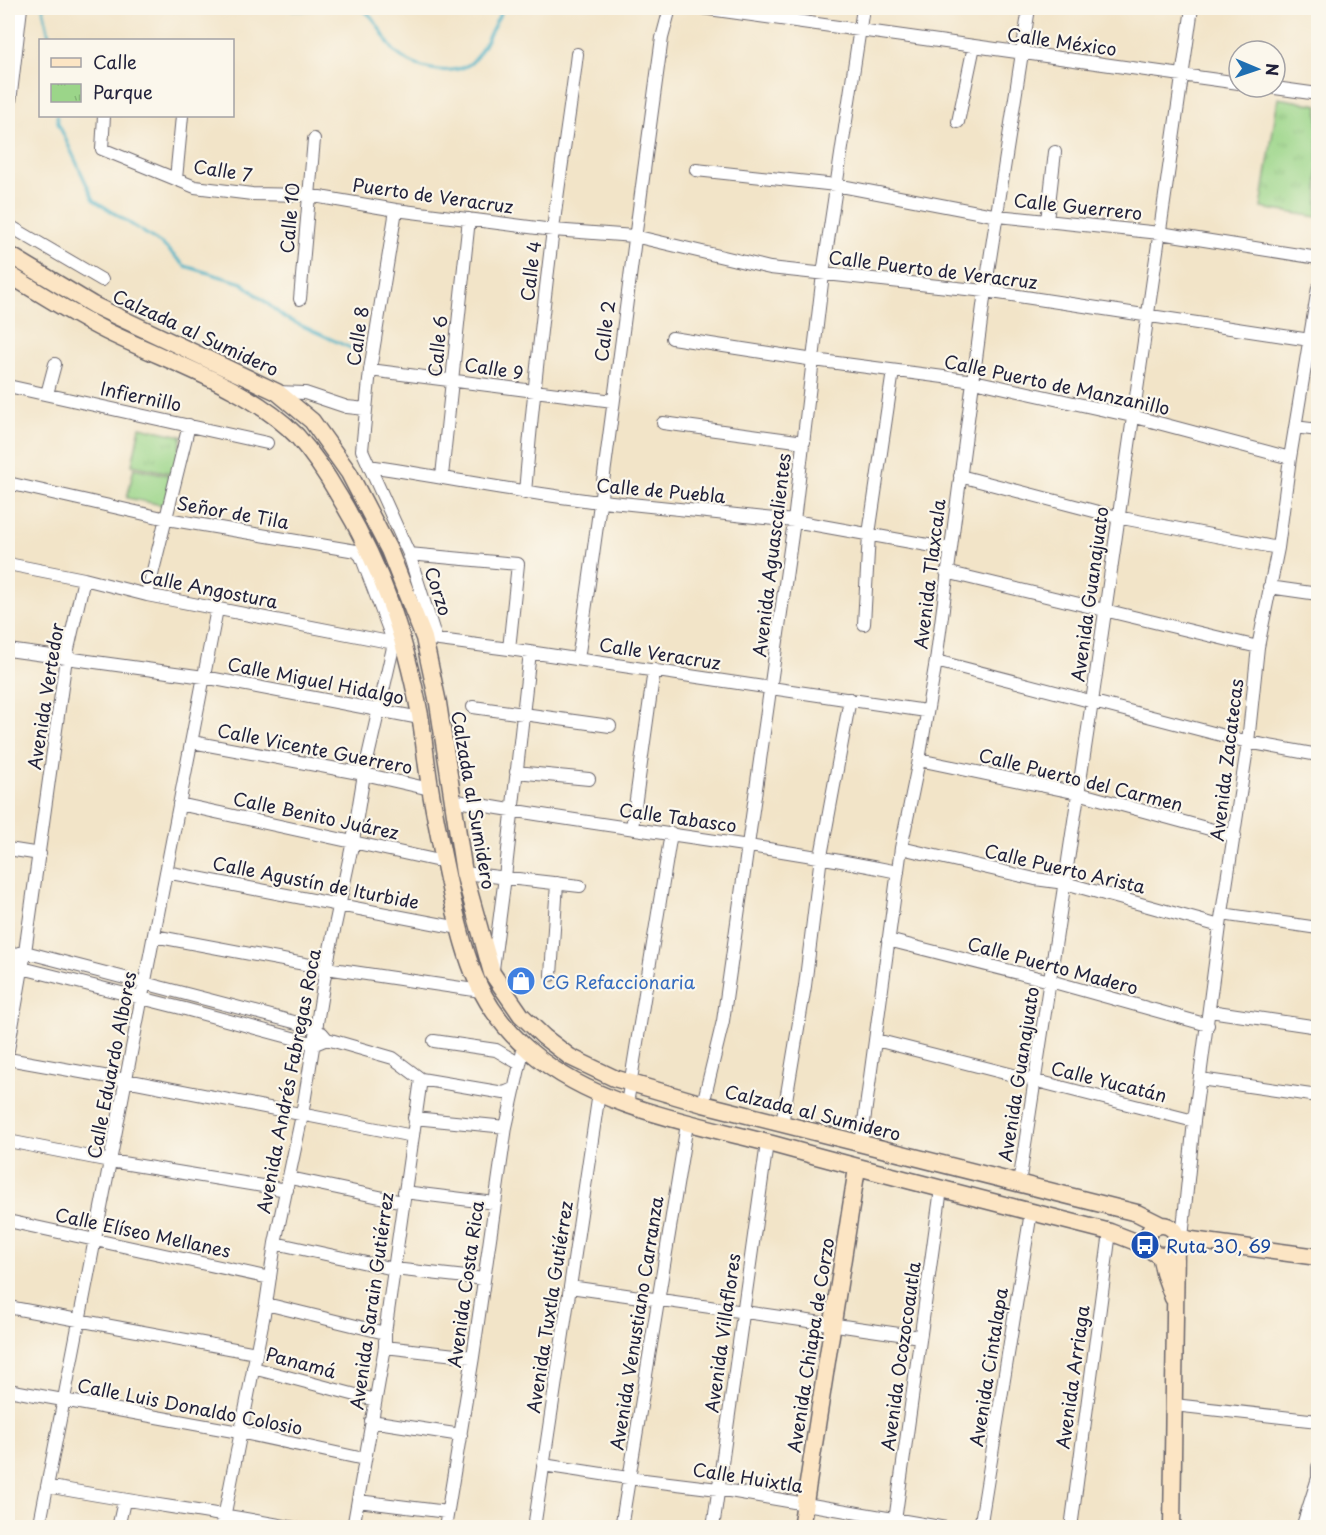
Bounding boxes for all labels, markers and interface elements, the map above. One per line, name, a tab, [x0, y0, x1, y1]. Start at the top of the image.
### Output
street label: Calle México	[1006, 20, 1118, 62]
legend	[39, 39, 234, 117]
north arrow	[1227, 39, 1287, 99]
text: Calle	[93, 48, 137, 75]
text: N	[1261, 63, 1285, 76]
text: Parque	[93, 78, 153, 105]
street label: Calle 7	[192, 152, 254, 188]
street label: Puerto de Veracruz	[351, 170, 515, 220]
street label: Calle 10	[272, 182, 306, 254]
street label: Calle Guerrero	[1012, 186, 1144, 226]
street label: Calle 4	[513, 239, 547, 303]
street label: Calle Puerto de Veracruz	[827, 243, 1039, 295]
street label: Calzada al Sumidero	[108, 282, 284, 382]
street label: Calle 2	[587, 299, 621, 363]
street label: Calle 8	[339, 304, 375, 368]
street label: Calle 6	[420, 314, 454, 378]
street label: Calle Puerto de Manzanillo	[942, 347, 1172, 421]
street label: Calle 9	[462, 350, 526, 386]
street label: Infiernillo	[98, 374, 184, 418]
street label: Avenida Aguascalientes	[745, 452, 797, 658]
street label: Calle de Puebla	[595, 471, 728, 509]
street label: Señor de Tila	[175, 489, 292, 535]
street label: Avenida Tlaxcala	[906, 497, 952, 651]
street label: Avenida Guanajuato	[1063, 505, 1115, 683]
street label: Calle Angostura	[138, 561, 280, 615]
street label: Corzo	[418, 563, 460, 619]
street label: Avenida Vertedor	[20, 620, 70, 771]
street label: Calle Veracruz	[597, 630, 723, 676]
street label: Calle Miguel Hidalgo	[225, 650, 407, 710]
street label: Avenida Zacatecas	[1203, 677, 1249, 843]
street label: Calzada al Sumidero	[445, 709, 503, 891]
street label: Calle Vicente Guerrero	[215, 716, 415, 780]
street label: Calle Puerto del Carmen	[976, 741, 1186, 817]
street label: Calle Benito Juárez	[231, 784, 402, 846]
street label: Calle Tabasco	[617, 795, 739, 839]
street label: Calle Puerto Arista	[982, 836, 1149, 900]
street label: Calle Agustín de Iturbide	[210, 849, 422, 915]
street label: Calle Puerto Madero	[965, 929, 1141, 1001]
street label: Avenida Andrés Fabregas Roca	[249, 945, 327, 1216]
shop icon: CG Refaccionaria	[505, 965, 537, 997]
place label: CG Refaccionaria	[542, 968, 696, 995]
street label: Calle Eduardo Albores	[80, 969, 142, 1161]
street label: Avenida Guanajuato	[991, 985, 1045, 1163]
street label: Calle Yucatán	[1048, 1054, 1170, 1108]
street label: Calzada al Sumidero	[722, 1077, 904, 1147]
street label: Avenida Sarain Gutiérrez	[342, 1190, 400, 1411]
street label: Avenida Venustiano Carranza	[603, 1194, 669, 1452]
street label: Avenida Costa Rica	[440, 1198, 490, 1369]
street label: Avenida Tuxtla Gutiérrez	[519, 1199, 579, 1415]
street label: Calle Elíseo Mellanes	[53, 1200, 233, 1264]
bus stop icon: Ruta 30, 69	[1129, 1229, 1161, 1261]
place label: Ruta 30, 69	[1166, 1232, 1271, 1259]
street label: Avenida Chiapa de Corzo	[780, 1236, 840, 1454]
street label: Avenida Villaflores	[697, 1252, 747, 1414]
street label: Avenida Ocozocoautla	[873, 1259, 927, 1452]
street label: Avenida Cintalapa	[962, 1285, 1014, 1449]
street label: Avenida Arriaga	[1049, 1303, 1096, 1451]
street label: Panamá	[263, 1340, 340, 1385]
street label: Calle Luis Donaldo Colosio	[75, 1371, 305, 1441]
street label: Calle Huixtla	[691, 1455, 806, 1499]

